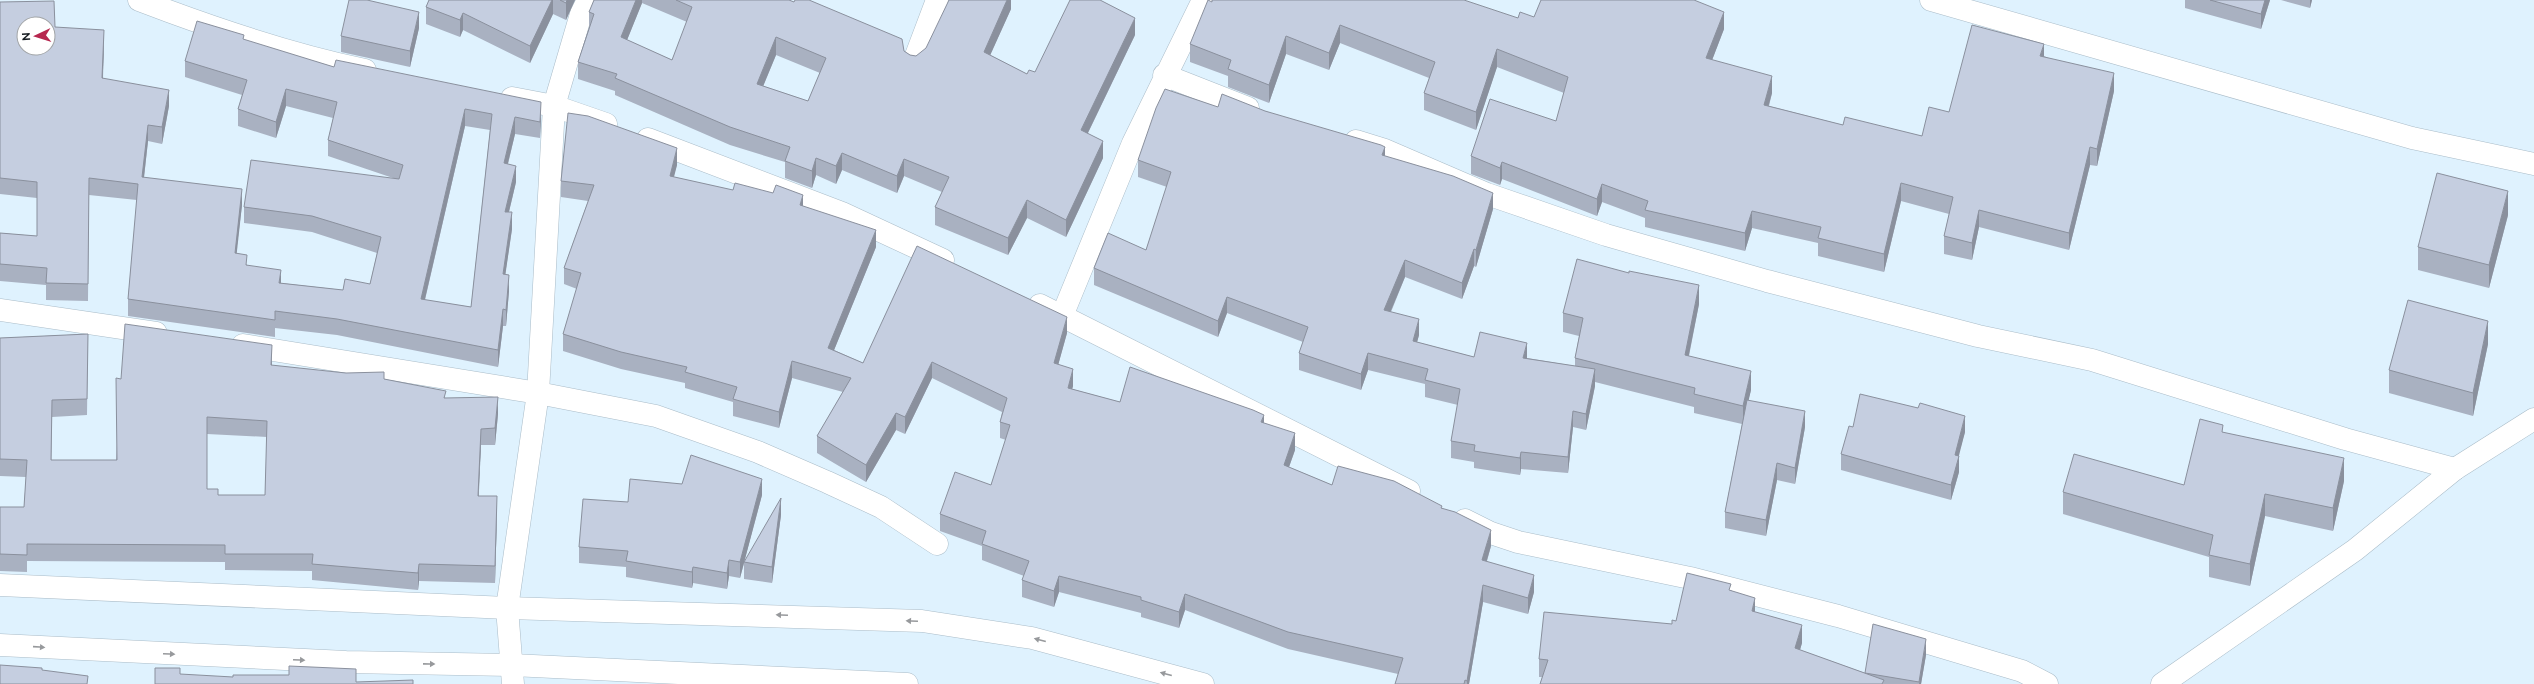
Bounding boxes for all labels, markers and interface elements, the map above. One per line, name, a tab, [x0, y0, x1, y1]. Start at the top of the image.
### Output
north arrow	[16, 16, 56, 56]
text: N	[20, 32, 33, 41]
one-way arrow	[776, 612, 788, 619]
one-way arrow	[905, 618, 918, 624]
one-way arrow	[1034, 637, 1046, 643]
one-way arrow	[33, 644, 45, 651]
one-way arrow	[163, 651, 176, 657]
one-way arrow	[293, 657, 306, 663]
one-way arrow	[423, 661, 436, 667]
one-way arrow	[1159, 671, 1171, 677]

